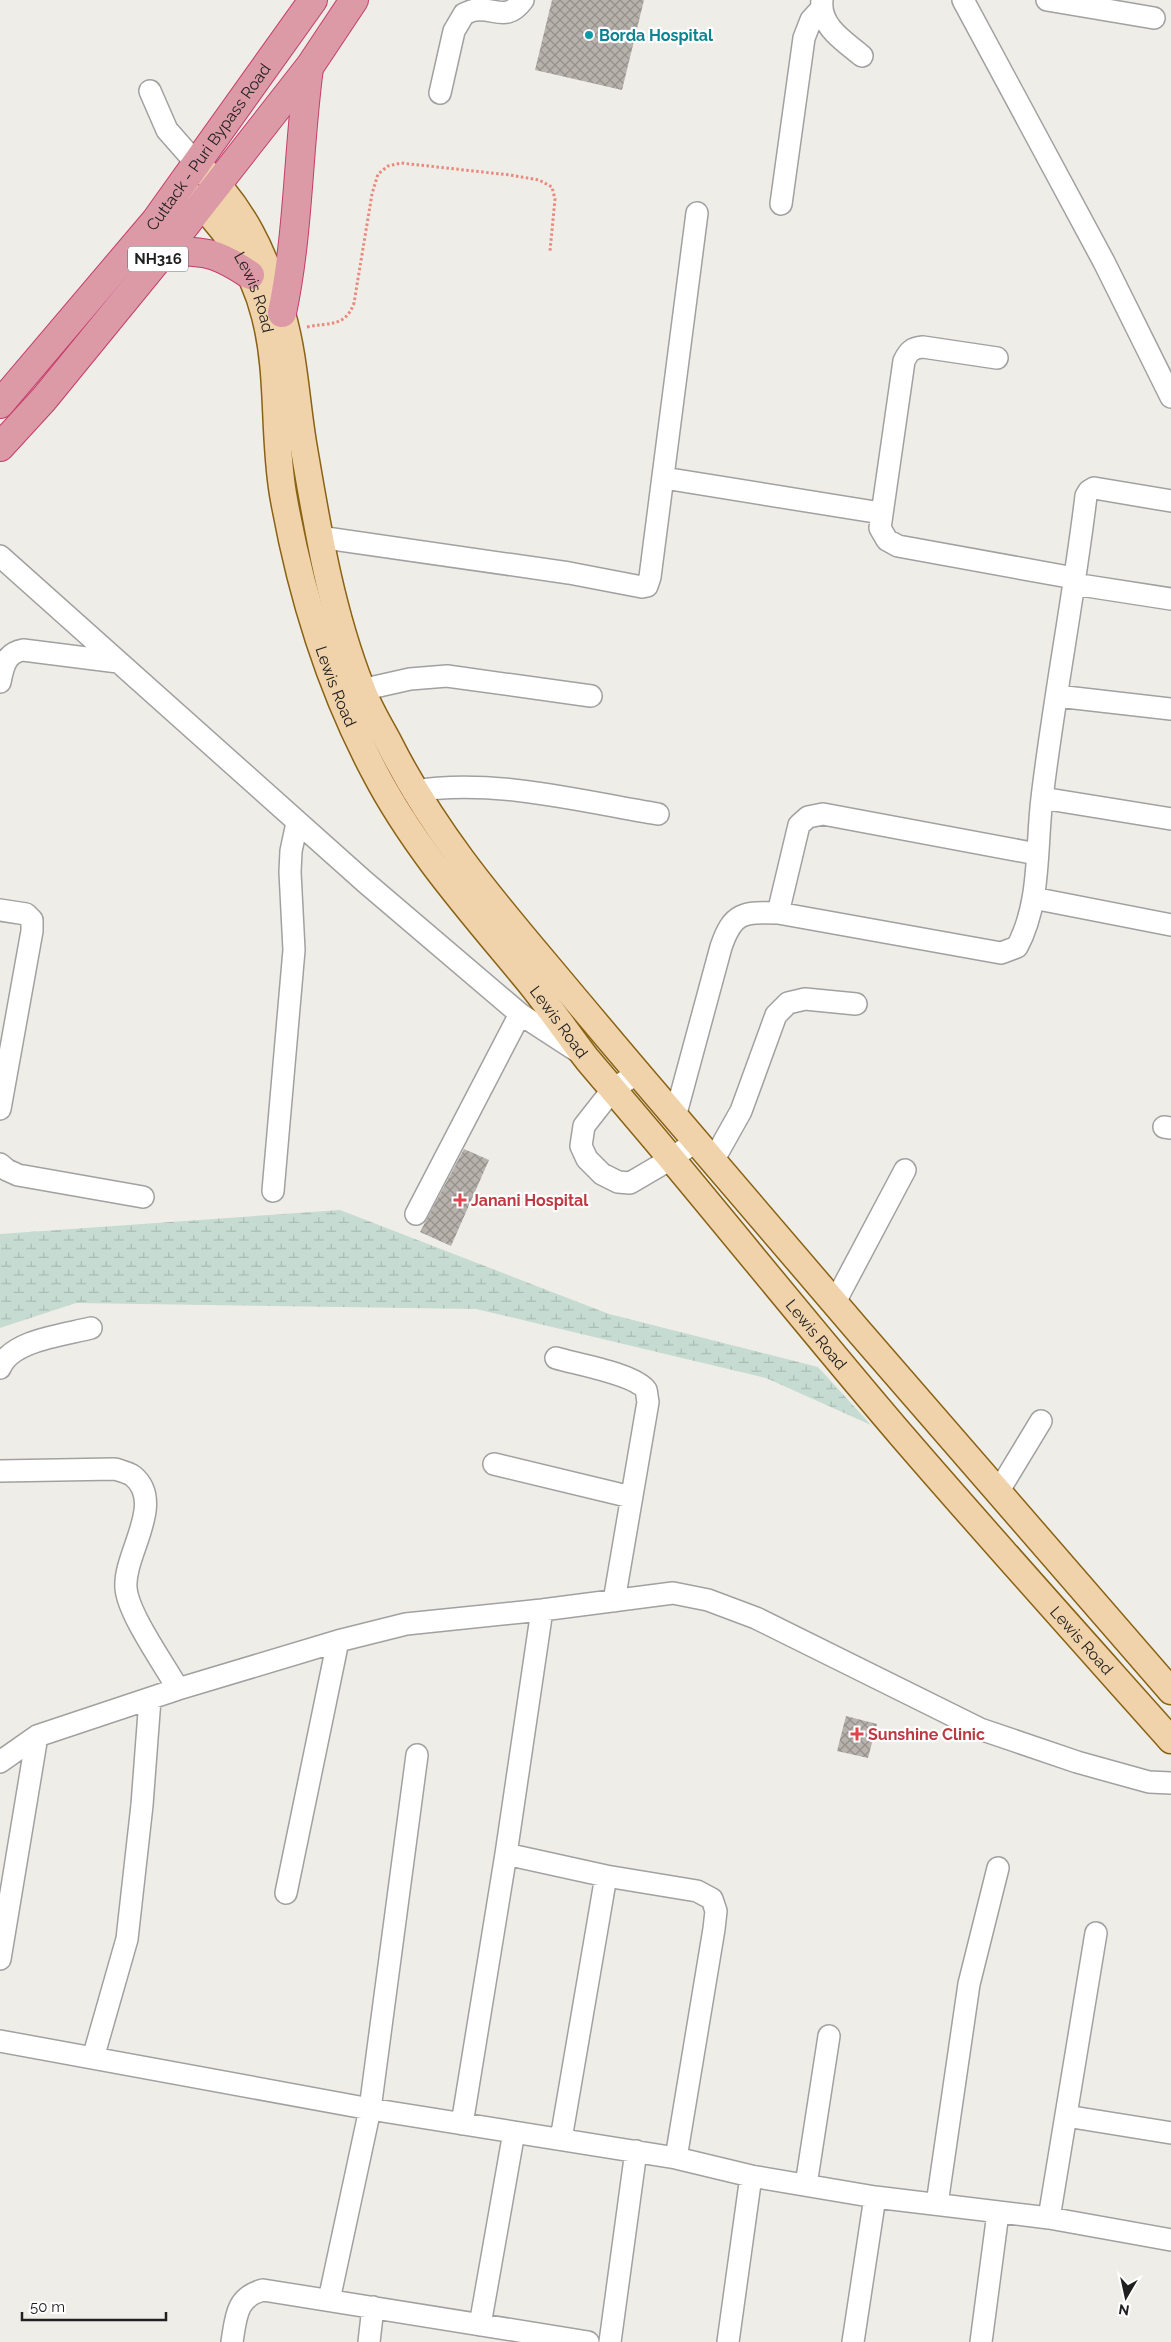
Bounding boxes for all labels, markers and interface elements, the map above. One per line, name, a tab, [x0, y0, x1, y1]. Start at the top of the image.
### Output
place label: Borda Hospital	[599, 26, 714, 45]
marker: Borda Hospital	[583, 29, 595, 41]
street label: Cuttack - Puri Bypass Road	[142, 60, 274, 234]
road number: NH316	[128, 246, 188, 272]
street label: Lewis Road	[230, 248, 278, 334]
street label: Lewis Road	[312, 644, 361, 730]
street label: Lewis Road	[526, 982, 592, 1062]
place label: Janani Hospital	[471, 1191, 589, 1210]
marker: Janani Hospital	[453, 1193, 467, 1207]
street label: Lewis Road	[782, 1296, 851, 1373]
street label: Lewis Road	[1046, 1602, 1117, 1678]
place label: Sunshine Clinic	[868, 1725, 985, 1744]
marker: Sunshine Clinic	[850, 1727, 864, 1741]
north arrow	[1101, 2272, 1151, 2322]
scale bar	[22, 2290, 166, 2322]
text: 50 m	[30, 2298, 65, 2316]
text: N	[1117, 2301, 1130, 2319]

